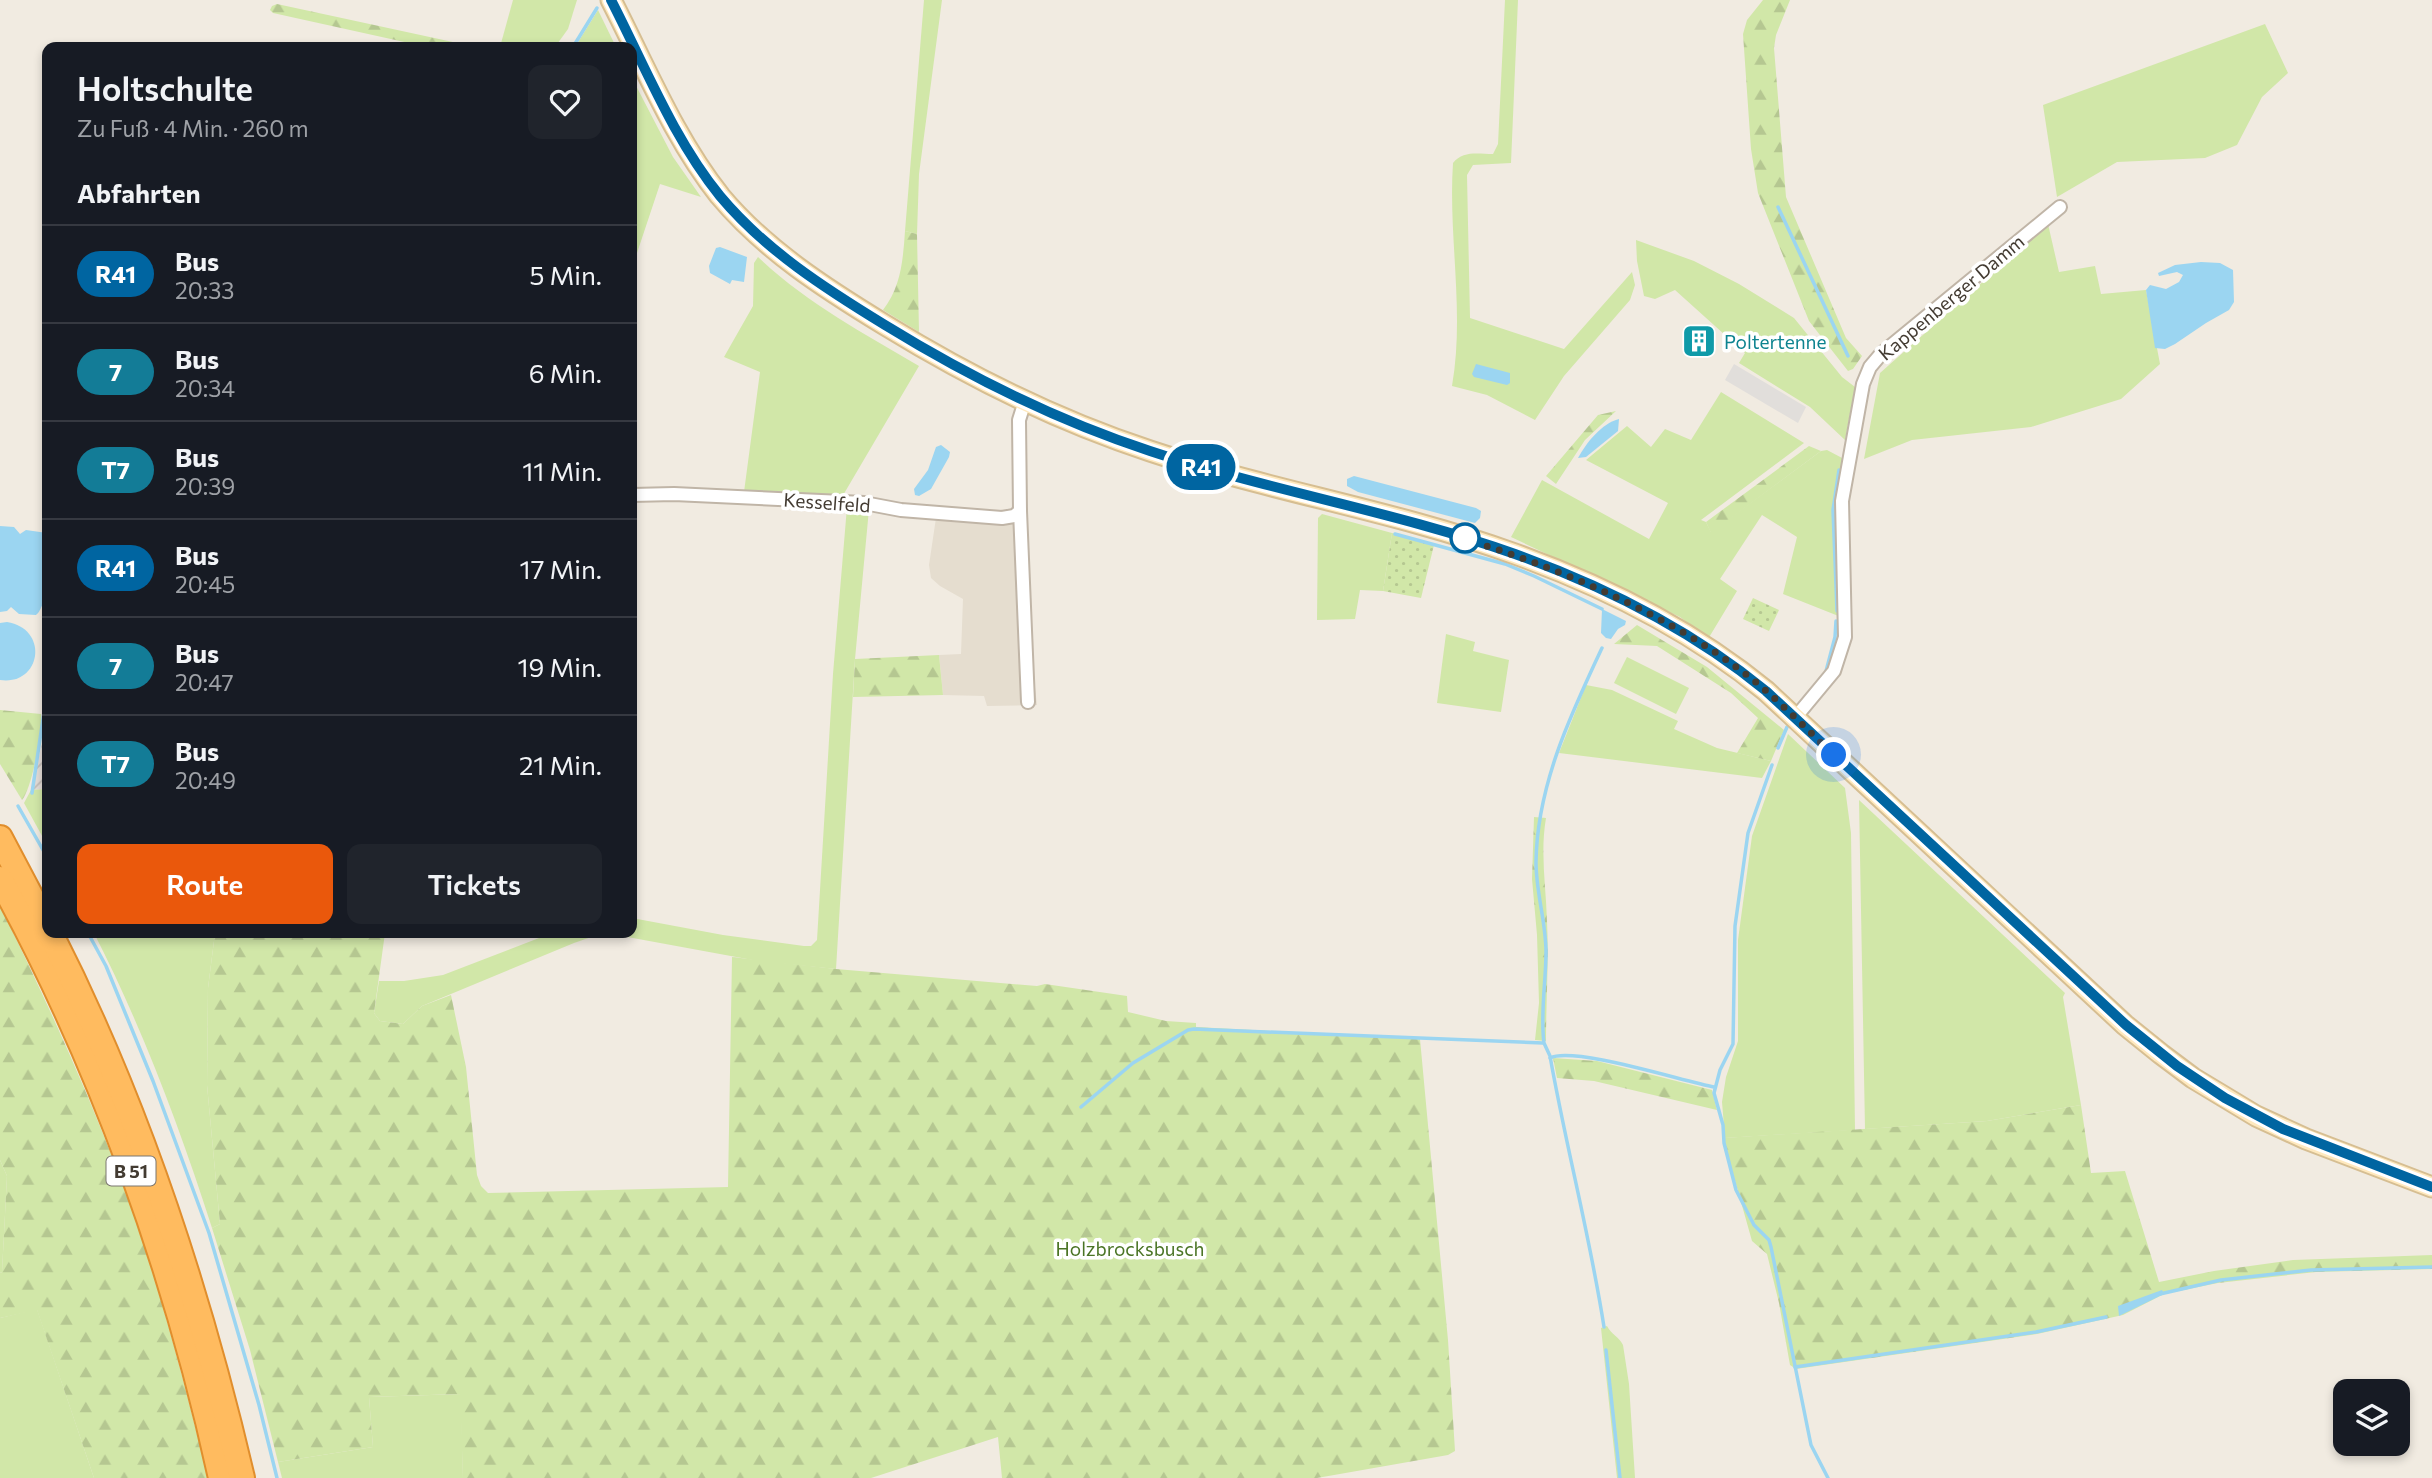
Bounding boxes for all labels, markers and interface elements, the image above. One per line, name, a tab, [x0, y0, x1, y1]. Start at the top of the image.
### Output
button: heart	[528, 65, 602, 139]
text: Holtschulte	[77, 67, 253, 108]
text: Zu Fuß · 4 Min. · 260 m	[77, 114, 309, 142]
text: Abfahrten	[77, 177, 200, 208]
street label: Kappenberger Damm	[1873, 229, 2029, 365]
text: Bus	[175, 245, 219, 276]
text: R41	[95, 259, 136, 288]
text: 5 Min.	[529, 259, 602, 290]
text: 20:33	[175, 276, 234, 304]
building icon: Poltertenne	[1680, 322, 1718, 360]
place label: Poltertenne	[1724, 330, 1827, 353]
text: Bus	[175, 343, 219, 374]
text: 7	[109, 357, 122, 386]
text: 6 Min.	[529, 357, 602, 388]
text: 20:34	[175, 374, 235, 402]
text: Bus	[175, 441, 219, 472]
line badge: R41	[1161, 444, 1241, 490]
text: R41	[1180, 452, 1222, 481]
text: T7	[101, 455, 130, 484]
text: 11 Min.	[522, 455, 602, 486]
text: 20:39	[175, 472, 235, 500]
street label: Kesselfeld	[783, 487, 871, 517]
unlabelled marker	[1450, 523, 1480, 553]
text: Bus	[175, 539, 219, 570]
text: R41	[95, 553, 136, 582]
text: 17 Min.	[520, 553, 602, 584]
text: 20:45	[175, 570, 235, 598]
text: Bus	[175, 637, 219, 668]
text: 7	[109, 651, 122, 680]
text: 19 Min.	[518, 651, 602, 682]
text: 20:47	[175, 668, 234, 696]
text: Bus	[175, 735, 219, 766]
your location	[1816, 737, 1851, 772]
text: T7	[101, 749, 130, 778]
text: 21 Min.	[519, 749, 602, 780]
text: 20:49	[175, 766, 236, 794]
button: Route	[77, 844, 333, 924]
button: Tickets	[347, 844, 602, 924]
road number: B 51	[106, 1156, 156, 1186]
park label: Holzbrocksbusch	[1056, 1237, 1204, 1260]
map controls	[2333, 1379, 2410, 1456]
button: layers	[2333, 1379, 2410, 1456]

